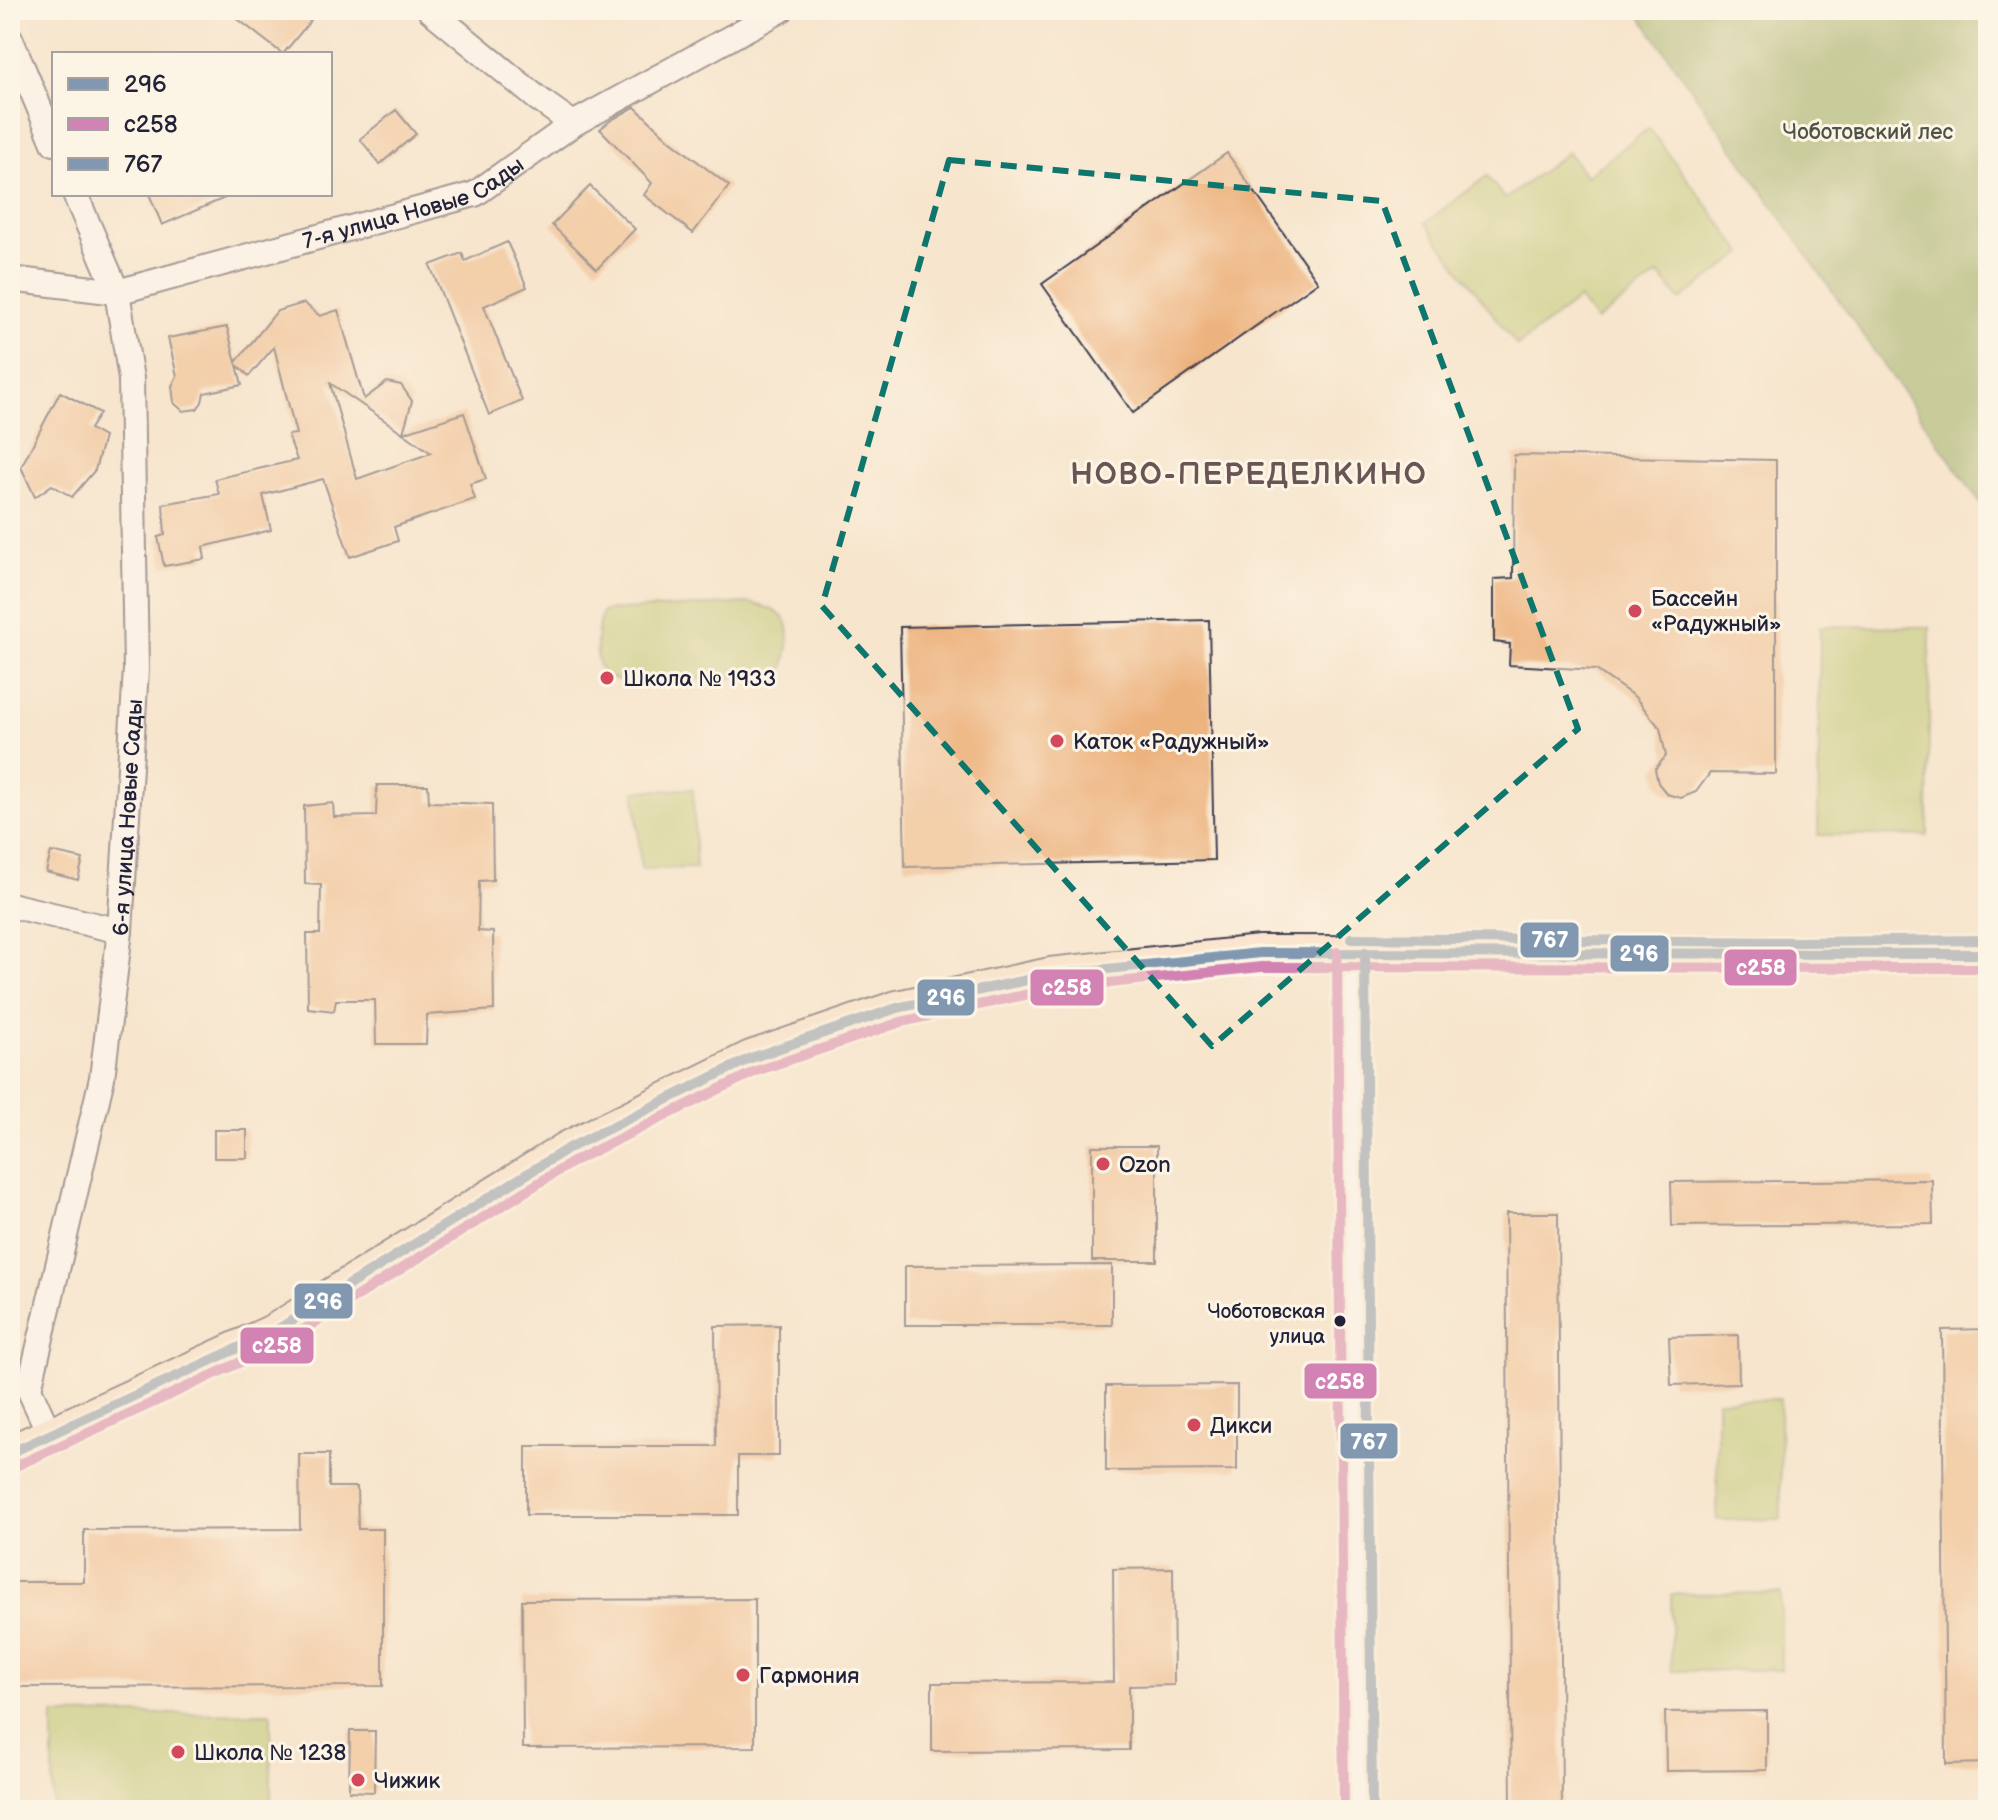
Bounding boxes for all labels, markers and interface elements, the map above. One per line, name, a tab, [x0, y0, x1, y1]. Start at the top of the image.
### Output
legend	[52, 52, 332, 196]
text: 296	[124, 70, 167, 99]
text: с258	[124, 110, 178, 139]
park label: Чоботовский лес	[1783, 119, 1954, 146]
text: 767	[124, 150, 162, 179]
street label: 7-я улица Новые Сады	[300, 152, 529, 256]
district label: НОВО-ПЕРЕДЕЛКИНО	[1070, 457, 1428, 493]
place label: Бассейн «Радужный»	[1651, 586, 1781, 638]
marker: Бассейн «Радужный»	[1626, 602, 1644, 620]
place label: Школа № 1933	[623, 666, 776, 693]
marker: Школа № 1933	[598, 669, 616, 687]
street label: 6-я улица Новые Сады	[108, 698, 149, 937]
place label: Каток «Радужный»	[1073, 729, 1270, 756]
marker: Каток «Радужный»	[1048, 732, 1066, 750]
line badge: 767	[1519, 921, 1580, 959]
text: 767	[1531, 927, 1569, 954]
line badge: 296	[1609, 934, 1670, 973]
text: 296	[1619, 941, 1659, 968]
line badge: с258	[1723, 948, 1798, 987]
text: с258	[1736, 955, 1786, 982]
line badge: с258	[1029, 968, 1105, 1007]
text: с258	[1042, 975, 1092, 1002]
line badge: 296	[916, 978, 976, 1017]
text: 296	[926, 985, 966, 1012]
place label: Ozon	[1119, 1152, 1171, 1179]
marker: Ozon	[1094, 1155, 1112, 1173]
line badge: 296	[293, 1282, 354, 1320]
text: 296	[303, 1289, 343, 1316]
place label: Чоботовская улица	[1207, 1300, 1325, 1349]
marker: Чоботовская улица	[1332, 1313, 1348, 1329]
line badge: с258	[239, 1326, 315, 1365]
text: с258	[252, 1333, 302, 1360]
line badge: с258	[1303, 1362, 1378, 1400]
text: с258	[1315, 1369, 1365, 1396]
place label: Дикси	[1210, 1413, 1272, 1440]
marker: Дикси	[1185, 1416, 1203, 1434]
line badge: 767	[1339, 1422, 1399, 1460]
text: 767	[1350, 1429, 1388, 1456]
place label: Гармония	[759, 1663, 859, 1690]
marker: Гармония	[734, 1666, 752, 1684]
place label: Школа № 1238	[194, 1740, 346, 1767]
marker: Школа № 1238	[169, 1743, 187, 1761]
place label: Чижик	[374, 1768, 440, 1795]
marker: Чижик	[349, 1771, 367, 1789]

